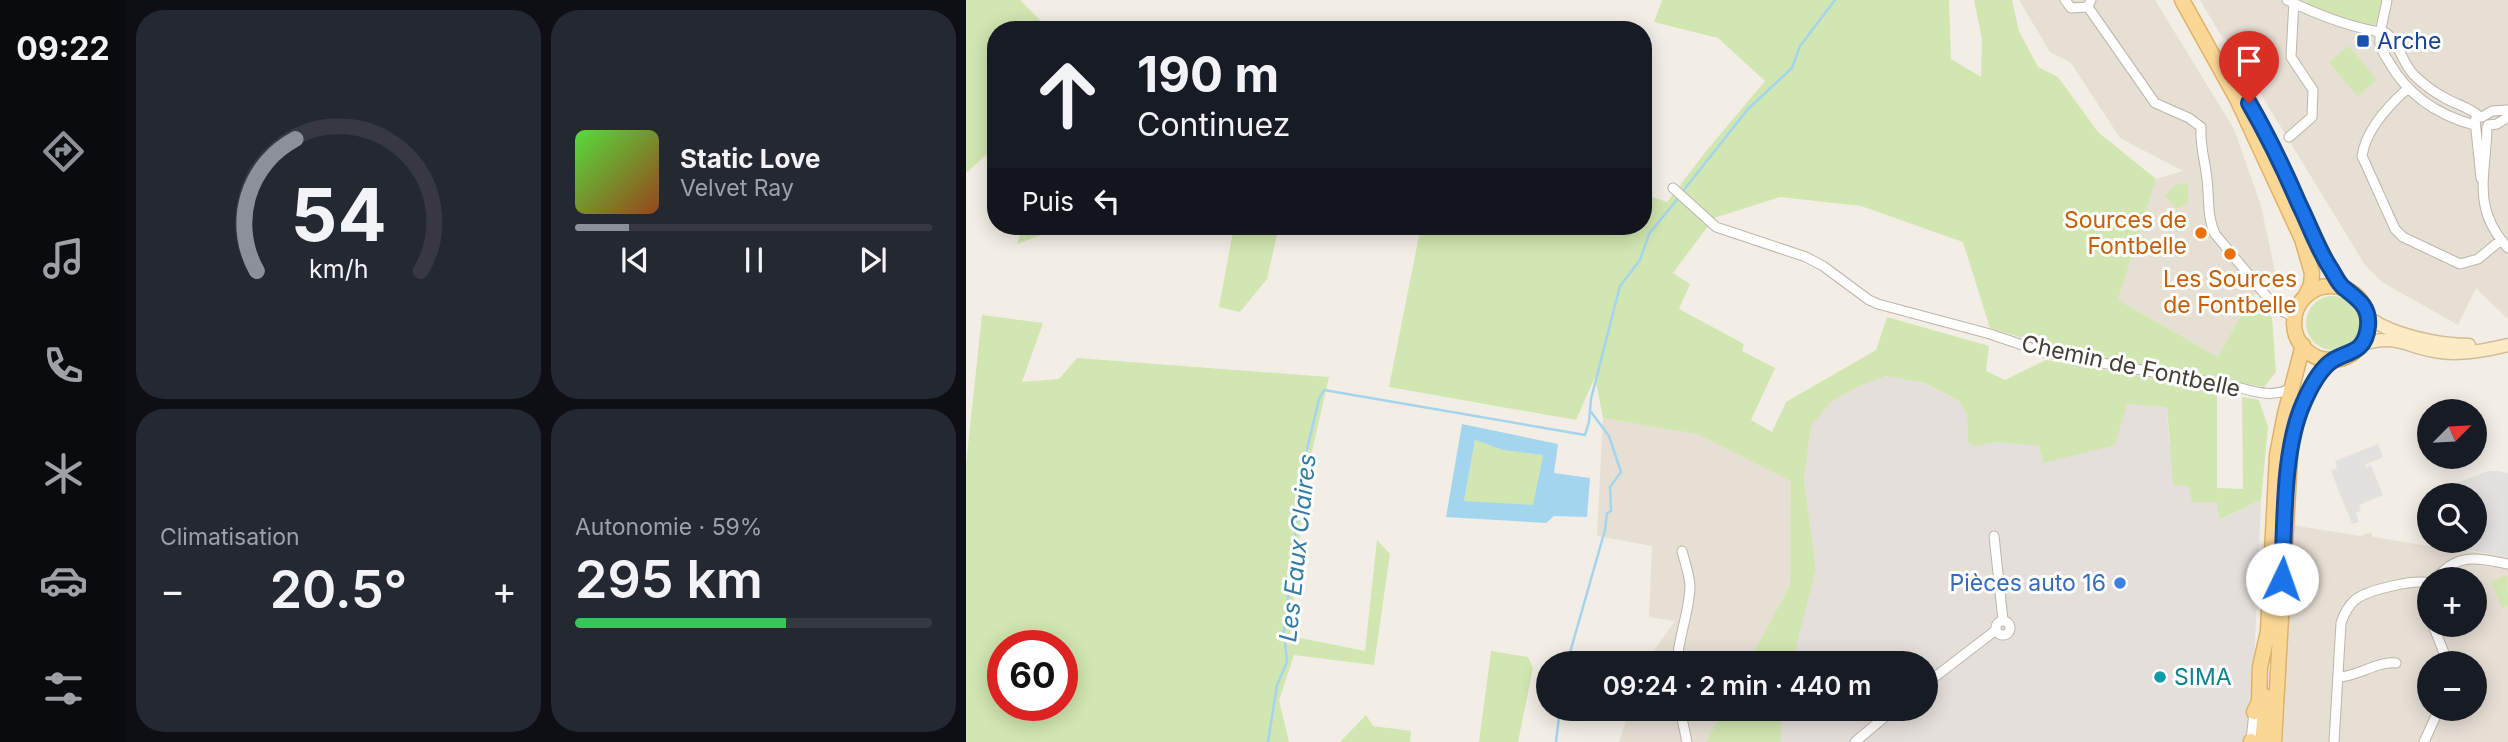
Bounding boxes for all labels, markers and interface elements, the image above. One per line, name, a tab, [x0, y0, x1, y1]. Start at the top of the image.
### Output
place label: Arche	[2377, 27, 2441, 55]
text: 09:22	[16, 29, 110, 68]
pin	[2219, 31, 2279, 103]
marker: Arche	[2355, 33, 2371, 49]
icon: arrive	[2230, 42, 2268, 80]
text: 190 m	[1137, 45, 1279, 104]
icon: ahead	[1022, 49, 1113, 140]
text: Continuez	[1137, 105, 1290, 144]
icon: directions	[39, 127, 88, 176]
text: Static Love	[680, 143, 821, 174]
text: 54	[291, 170, 386, 259]
text: Velvet Ray	[680, 174, 794, 202]
icon: left	[1088, 182, 1126, 220]
text: Puis	[1022, 186, 1074, 217]
place label: Sources de Fontbelle	[2064, 206, 2187, 260]
marker: Sources de Fontbelle	[2193, 225, 2209, 241]
icon: music	[39, 234, 88, 283]
icon: previous	[616, 241, 654, 279]
icon: pause	[735, 241, 773, 279]
icon: next	[854, 241, 892, 279]
marker: Les Sources de Fontbelle	[2222, 246, 2238, 262]
text: km/h	[309, 254, 368, 284]
place label: Les Sources de Fontbelle	[2163, 265, 2297, 319]
street label: Chemin de Fontbelle	[2019, 329, 2243, 403]
icon: phone	[39, 341, 88, 390]
north arrow	[2417, 399, 2487, 469]
map controls	[2417, 399, 2487, 721]
icon: climate	[39, 449, 88, 498]
water label: Les Eaux Claires	[1273, 452, 1322, 643]
button: search	[2417, 483, 2487, 553]
text: Autonomie · 59%	[575, 513, 762, 541]
text: Climatisation	[160, 523, 300, 551]
position arrow	[2245, 542, 2319, 616]
text: 295 km	[575, 548, 763, 611]
icon: car	[39, 556, 88, 605]
text: 20.5°	[270, 558, 407, 621]
text: −	[160, 567, 185, 613]
text: +	[492, 567, 517, 613]
button: +	[2417, 567, 2487, 637]
place label: Pièces auto 16	[1949, 569, 2106, 597]
marker: Pièces auto 16	[2112, 575, 2128, 591]
speed limit sign: 60	[987, 630, 1078, 721]
button: −	[2417, 651, 2487, 721]
place label: SIMA	[2174, 663, 2232, 691]
icon: filters	[39, 664, 88, 713]
marker: SIMA	[2152, 669, 2168, 685]
text: 09:24 · 2 min · 440 m	[1603, 670, 1871, 701]

